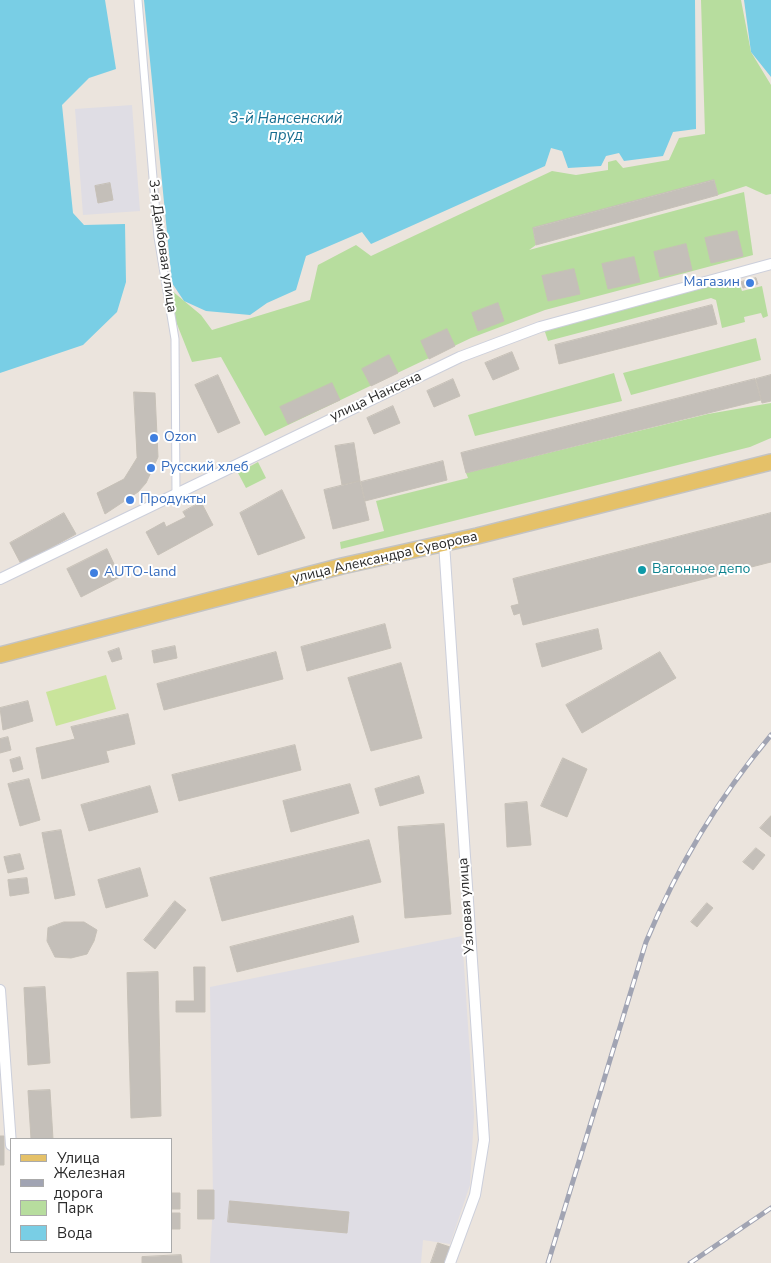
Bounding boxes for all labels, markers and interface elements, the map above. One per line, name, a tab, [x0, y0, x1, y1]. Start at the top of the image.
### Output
water label: 3-й Нансенский пруд	[230, 110, 342, 145]
street label: 3-я Дамбовая улица	[144, 178, 180, 314]
place label: Магазин	[683, 275, 740, 291]
marker: Магазин	[744, 277, 756, 289]
street label: улица Нансена	[328, 368, 424, 426]
place label: Ozon	[164, 430, 197, 446]
marker: Ozon	[148, 432, 160, 444]
place label: Русский хлеб	[161, 460, 249, 476]
marker: Русский хлеб	[145, 462, 157, 474]
place label: Продукты	[140, 492, 206, 508]
marker: Продукты	[124, 494, 136, 506]
street label: улица Александра Суворова	[291, 529, 479, 587]
place label: Вагонное депо	[652, 562, 751, 578]
marker: Вагонное депо	[636, 564, 648, 576]
place label: AUTO-land	[104, 565, 176, 581]
marker: AUTO-land	[88, 567, 100, 579]
street label: Узловая улица	[455, 857, 479, 955]
legend	[10, 1138, 172, 1253]
text: Улица	[57, 1148, 100, 1168]
text: Железная дорога	[54, 1163, 125, 1203]
text: Парк	[57, 1198, 93, 1218]
text: Вода	[57, 1223, 93, 1243]

